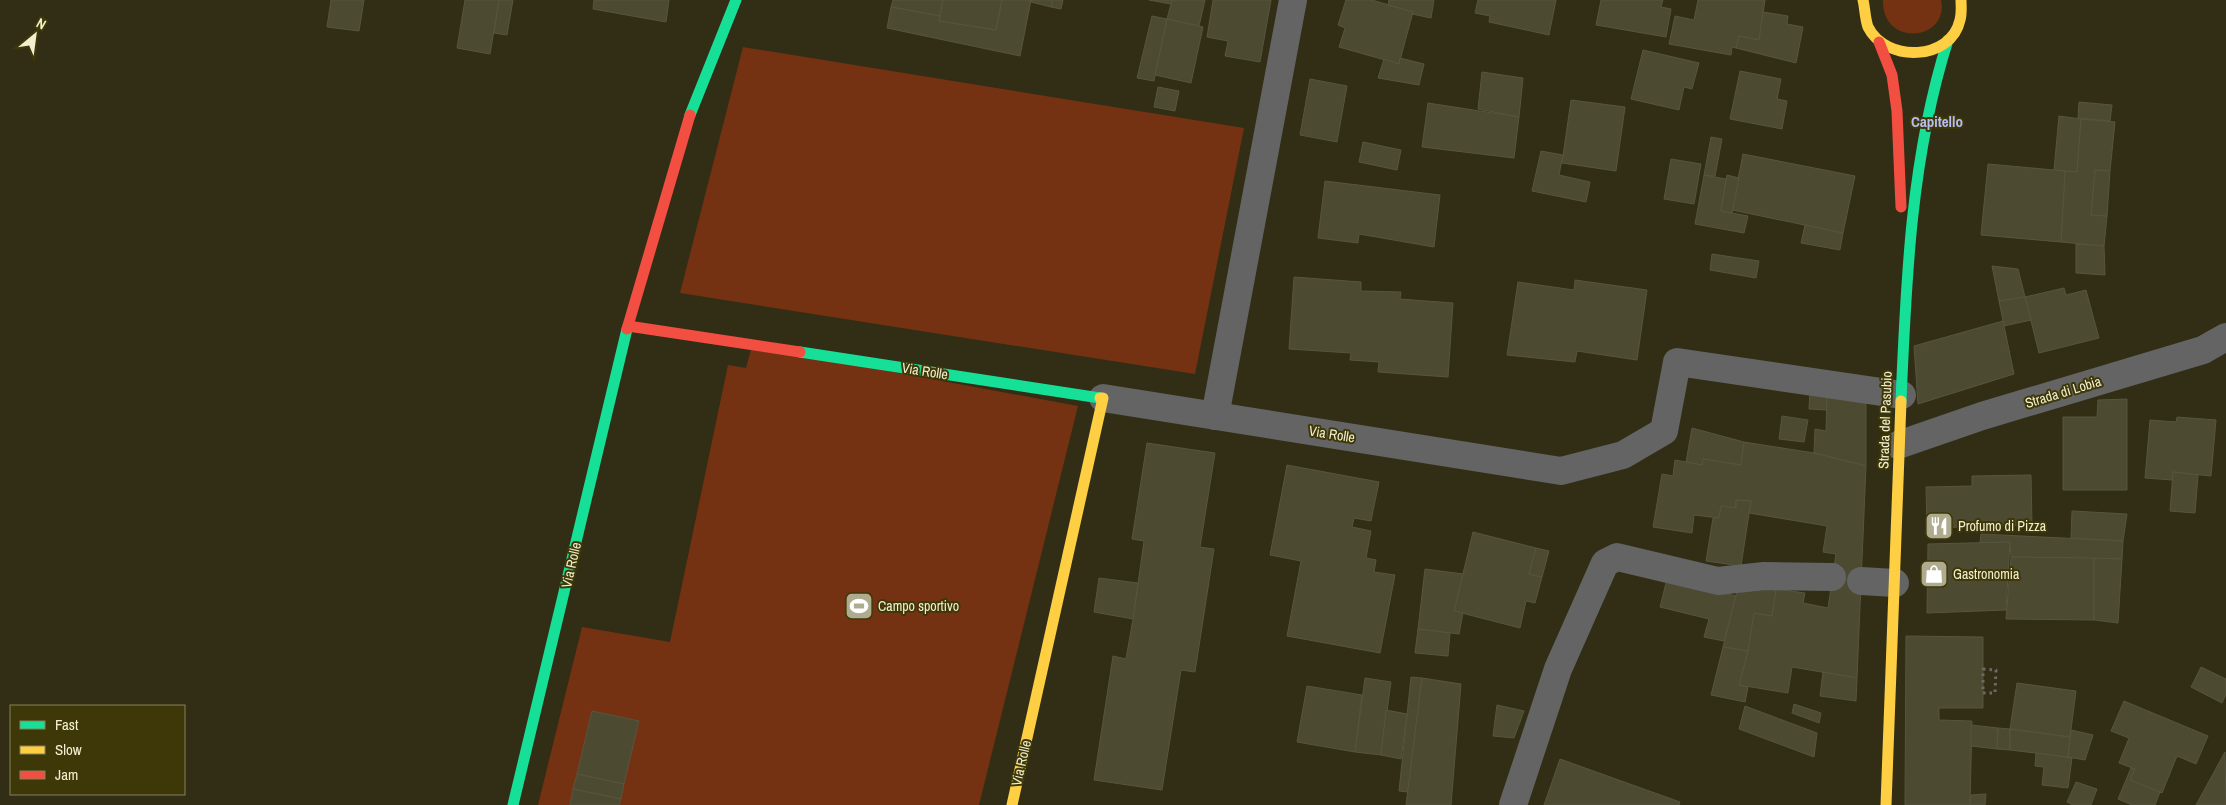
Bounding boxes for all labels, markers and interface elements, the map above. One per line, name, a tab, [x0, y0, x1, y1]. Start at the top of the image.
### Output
north arrow	[10, 10, 60, 60]
text: N	[33, 14, 49, 34]
district label: Capitello	[1911, 111, 1963, 132]
street label: Via Rolle	[901, 358, 949, 384]
street label: Strada del Pasubio	[1874, 371, 1896, 469]
street label: Strada di Lobia	[2023, 372, 2104, 412]
street label: Via Rolle	[1308, 421, 1356, 447]
restaurant icon: Profumo di Pizza	[1924, 511, 1954, 541]
place label: Profumo di Pizza	[1958, 517, 2047, 535]
street label: Via Rolle	[557, 540, 585, 590]
shop icon: Gastronomia	[1919, 559, 1949, 589]
place label: Gastronomia	[1953, 565, 2020, 583]
sports icon: Campo sportivo	[844, 591, 874, 621]
place label: Campo sportivo	[878, 597, 959, 615]
legend	[10, 705, 185, 795]
text: Fast	[55, 714, 79, 735]
street label: Via Rolle	[1007, 738, 1035, 788]
text: Slow	[55, 739, 82, 760]
text: Jam	[55, 764, 78, 785]

